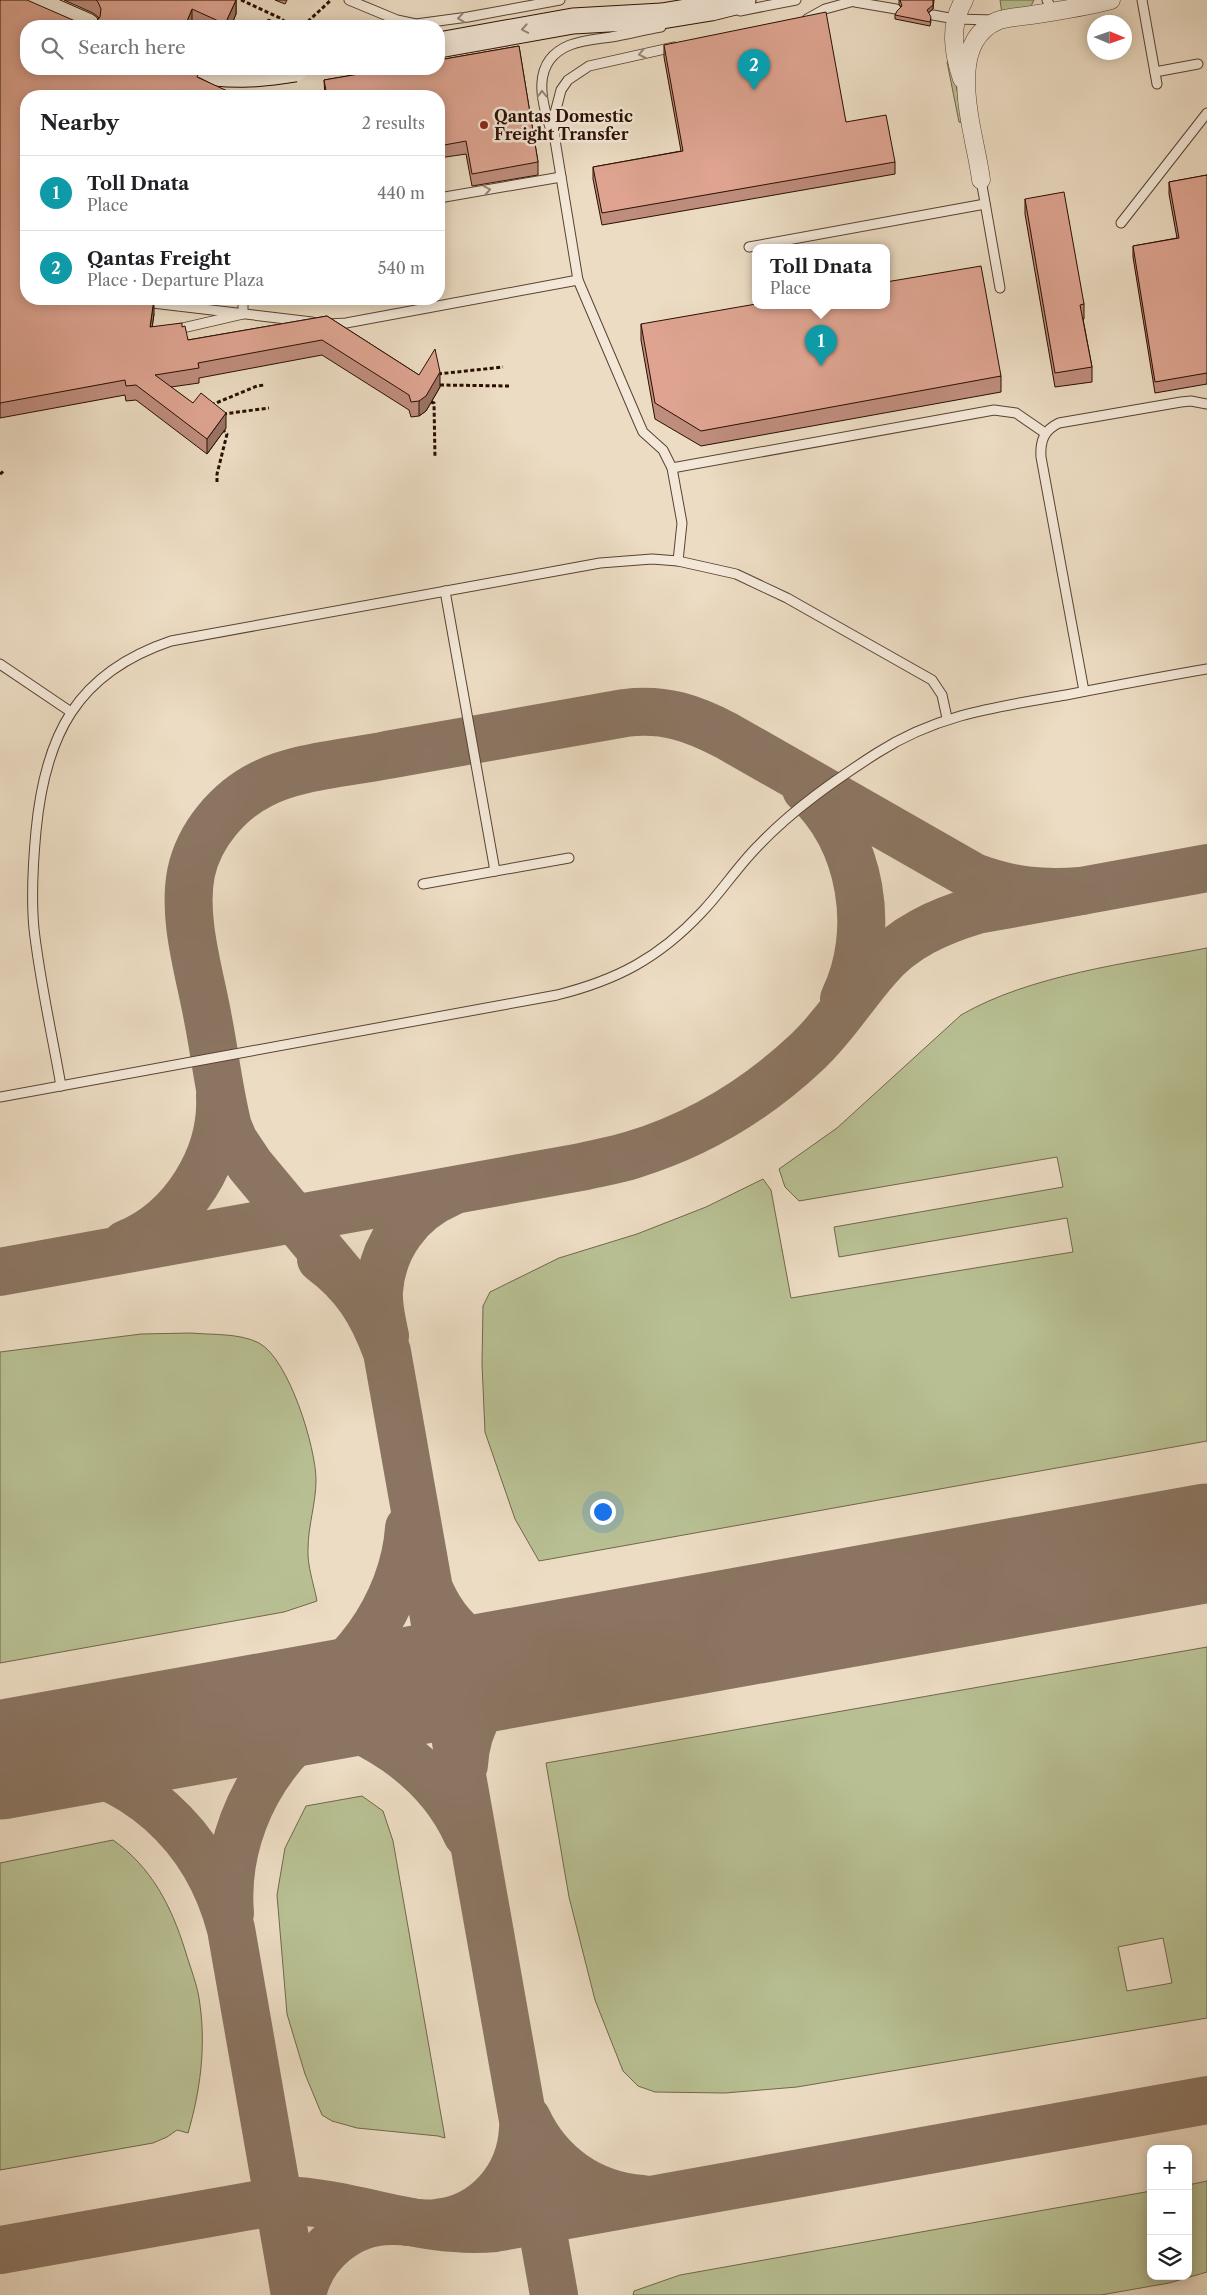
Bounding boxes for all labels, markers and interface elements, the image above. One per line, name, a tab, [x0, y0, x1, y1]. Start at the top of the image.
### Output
one-way arrow	[456, 13, 465, 23]
north arrow	[1087, 15, 1132, 60]
search box	[20, 20, 445, 75]
one-way arrow	[520, 24, 529, 34]
icon: search	[38, 34, 66, 62]
text: Search here	[78, 36, 186, 59]
one-way arrow	[638, 48, 647, 58]
pin: 2	[738, 49, 770, 90]
one-way arrow	[537, 89, 547, 97]
place label: Qantas Domestic Freight Transfer	[494, 106, 633, 144]
text: Nearby	[40, 110, 119, 135]
text: 2 results	[362, 113, 425, 133]
marker: Qantas Domestic Freight Transfer	[478, 119, 490, 131]
text: Toll Dnata	[87, 172, 189, 195]
text: 1	[52, 183, 60, 203]
text: 440 m	[377, 183, 425, 203]
one-way arrow	[482, 186, 491, 196]
text: Place	[87, 195, 128, 215]
popup	[752, 244, 890, 309]
text: Qantas Freight	[87, 247, 231, 270]
text: Toll Dnata	[770, 255, 872, 278]
text: 2	[51, 258, 61, 278]
text: 540 m	[378, 258, 425, 278]
text: Place · Departure Plaza	[87, 270, 264, 290]
text: Place	[770, 278, 811, 298]
pin: 1	[805, 325, 837, 366]
your location	[590, 1499, 616, 1525]
map controls	[1147, 2145, 1192, 2280]
button: +	[1147, 2145, 1192, 2190]
button: −	[1147, 2190, 1192, 2235]
button: layers	[1147, 2235, 1192, 2280]

